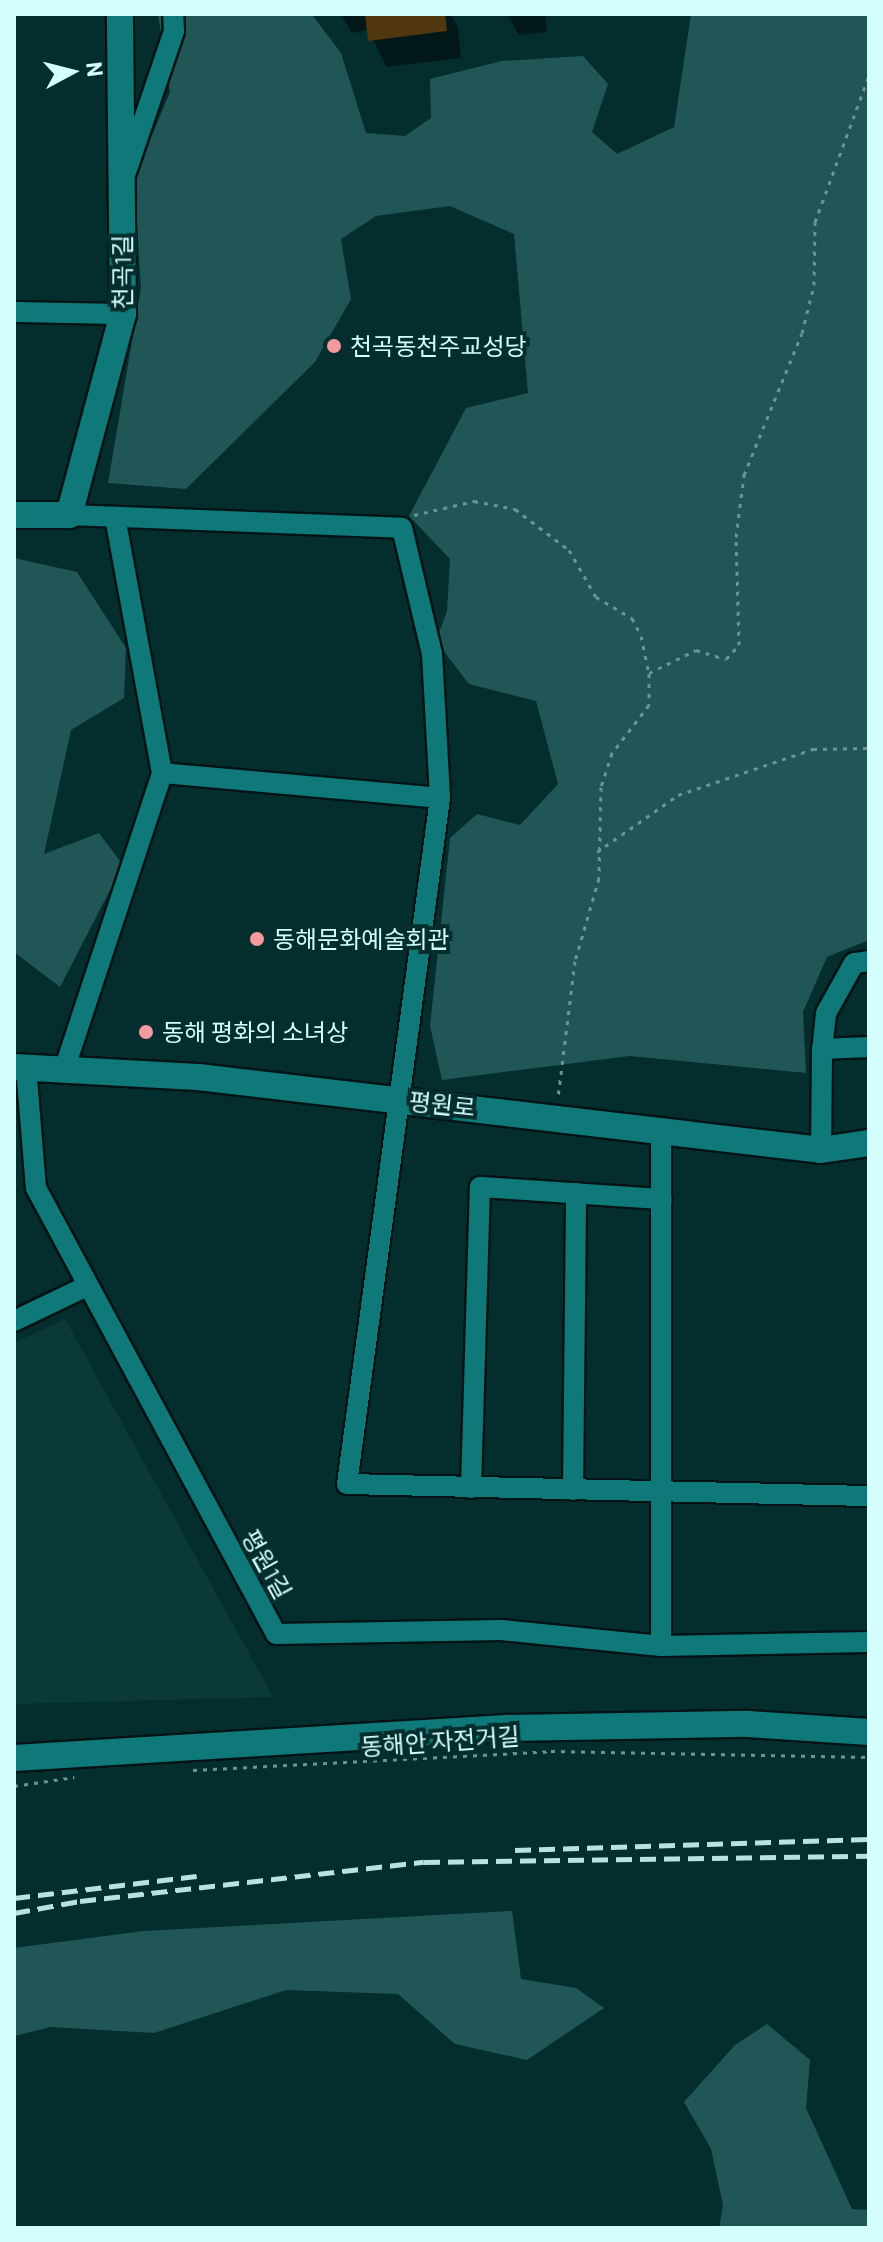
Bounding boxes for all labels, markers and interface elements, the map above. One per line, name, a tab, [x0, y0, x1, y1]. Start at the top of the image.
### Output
north arrow	[32, 32, 112, 112]
text: N	[82, 60, 110, 78]
street label: 천곡1길	[108, 235, 136, 309]
place label: 천곡동천주교성당	[350, 332, 527, 360]
marker: 천곡동천주교성당	[325, 337, 343, 355]
place label: 동해문화예술회관	[273, 925, 450, 953]
marker: 동해문화예술회관	[248, 930, 266, 948]
place label: 동해 평화의 소녀상	[162, 1018, 348, 1046]
marker: 동해 평화의 소녀상	[137, 1023, 155, 1041]
street label: 평원로	[408, 1086, 476, 1122]
street label: 평원1길	[236, 1524, 298, 1604]
street label: 동해안 자전거길	[360, 1721, 520, 1761]

